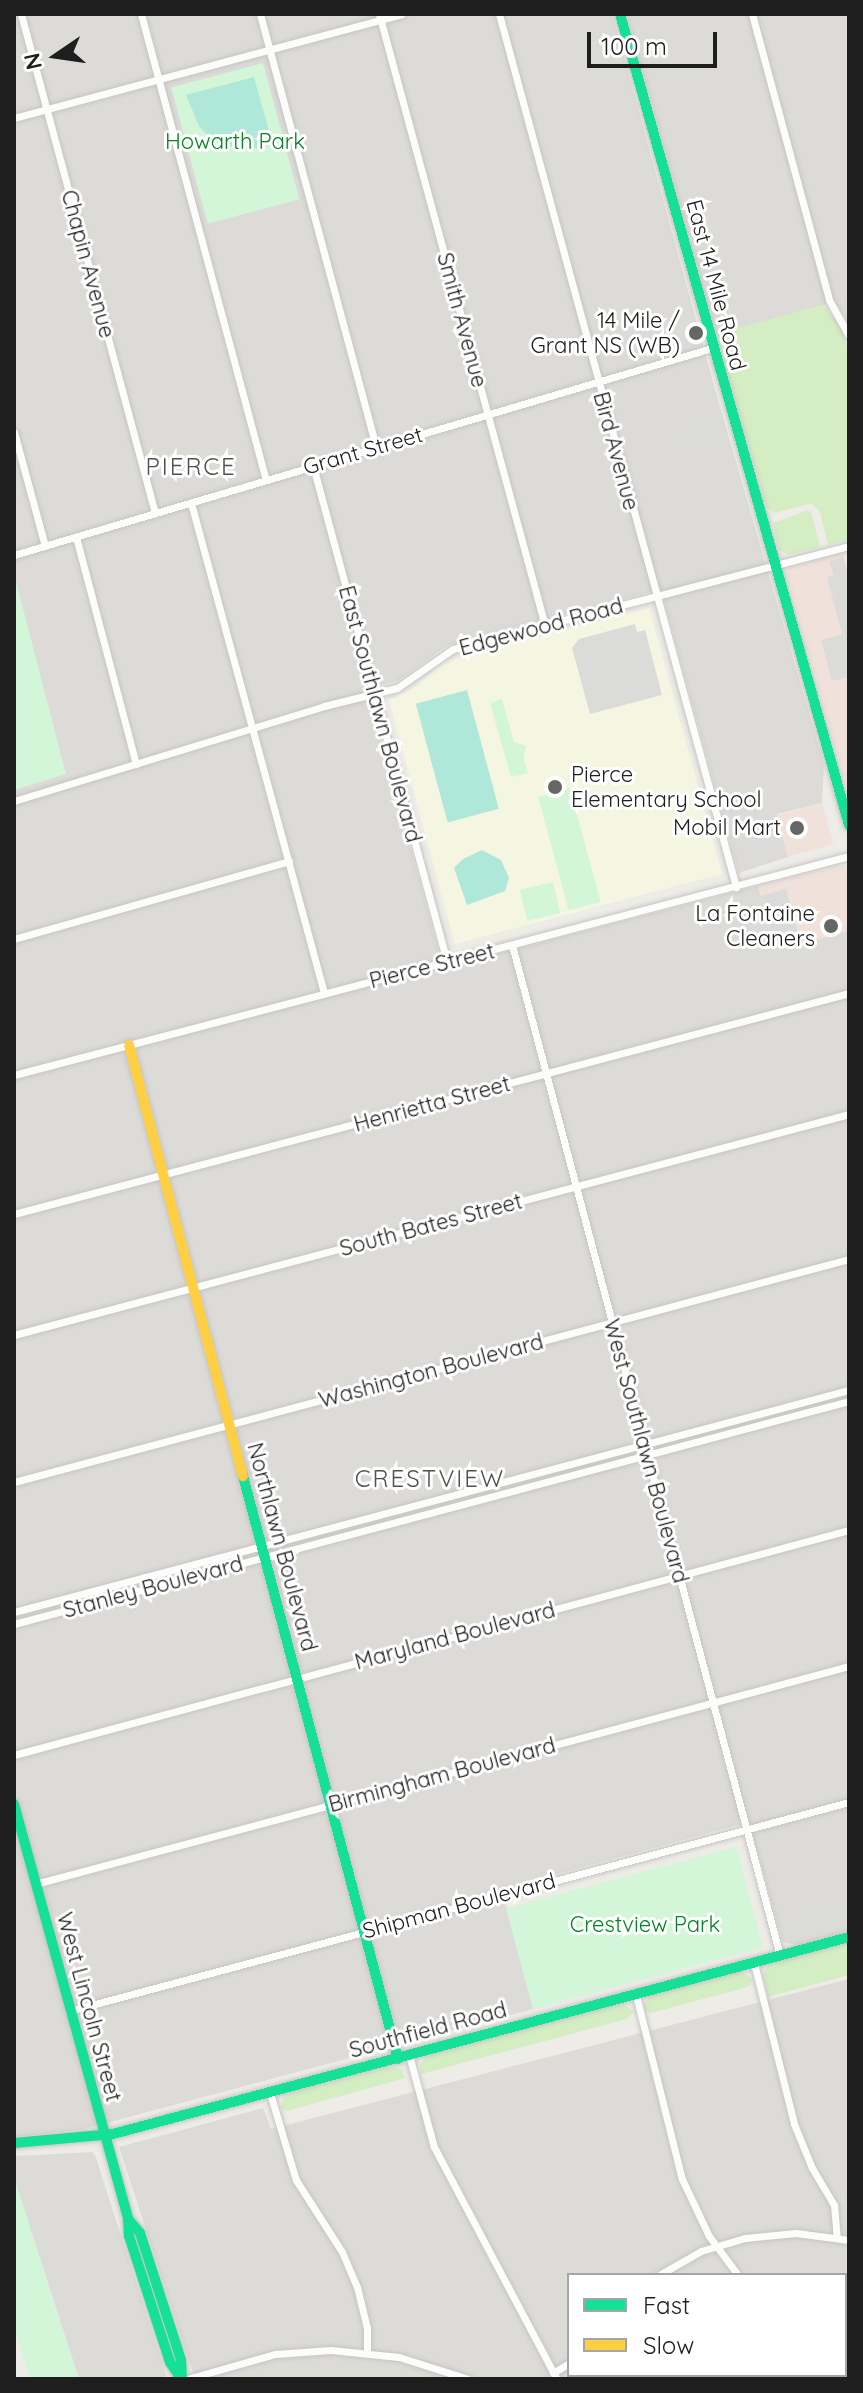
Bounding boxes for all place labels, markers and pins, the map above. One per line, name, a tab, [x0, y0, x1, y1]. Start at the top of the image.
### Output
place label: 14 Mile / Grant NS (WB)	[531, 307, 680, 358]
marker: 14 Mile / Grant NS (WB)	[687, 324, 705, 342]
place label: Pierce Elementary School	[571, 761, 762, 812]
marker: Pierce Elementary School	[546, 778, 564, 796]
place label: Mobil Mart	[673, 815, 781, 841]
marker: Mobil Mart	[788, 819, 806, 837]
place label: La Fontaine Cleaners	[695, 900, 815, 952]
marker: La Fontaine Cleaners	[822, 917, 840, 935]

